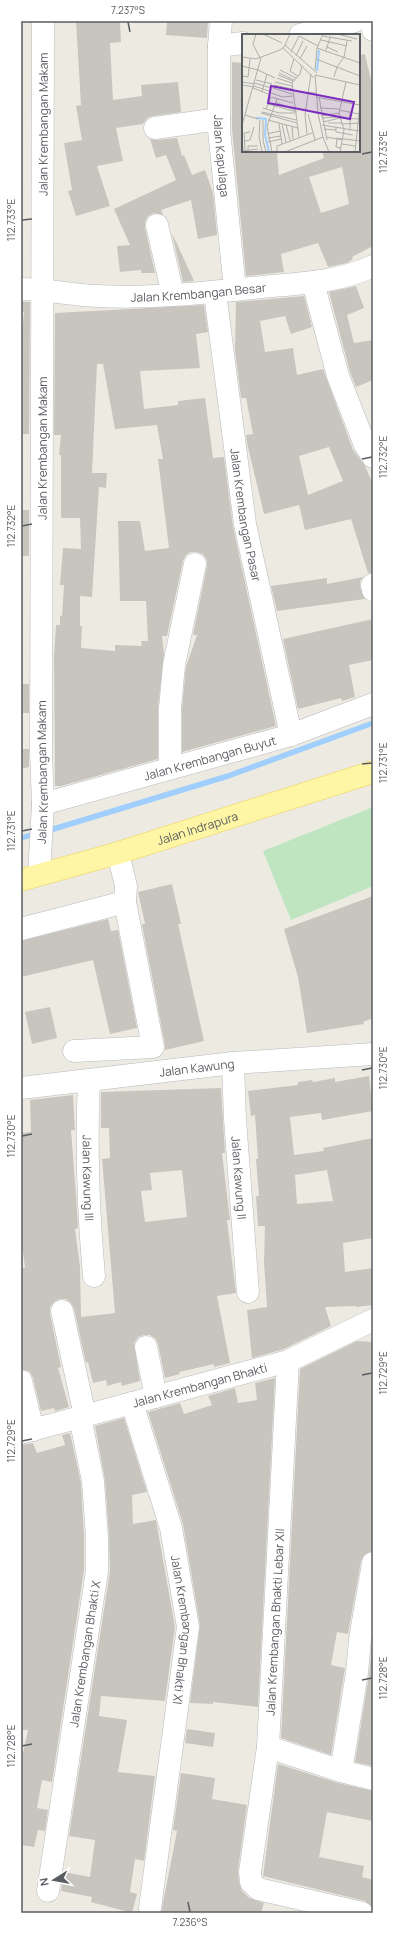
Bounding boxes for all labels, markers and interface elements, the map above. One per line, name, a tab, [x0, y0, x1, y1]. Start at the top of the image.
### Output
text: 7.237°S	[111, 3, 145, 17]
inset map	[242, 34, 360, 152]
street label: Jalan Krembangan Makam	[34, 52, 51, 196]
street label: Jalan Kapulaga	[211, 115, 234, 198]
text: 112.733°E	[376, 131, 390, 173]
text: 112.733°E	[4, 199, 18, 241]
street label: Jalan Krembangan Besar	[131, 278, 268, 305]
street label: Jalan Krembangan Makam	[33, 376, 51, 520]
text: 112.732°E	[376, 435, 390, 478]
street label: Jalan Krembangan Pasar	[227, 447, 266, 584]
text: 112.732°E	[4, 504, 18, 547]
street label: Jalan Krembangan Makam	[32, 700, 52, 844]
street label: Jalan Krembangan Buyut	[142, 731, 278, 784]
text: 112.731°E	[376, 742, 390, 783]
street label: Jalan Indrapura	[155, 807, 240, 849]
text: 112.731°E	[4, 810, 18, 851]
text: 112.730°E	[376, 1046, 390, 1089]
street label: Jalan Kawung	[158, 1054, 235, 1080]
text: 112.730°E	[4, 1114, 18, 1157]
street label: Jalan Kawung III	[79, 1135, 98, 1222]
street label: Jalan Kawung II	[228, 1136, 251, 1220]
text: 112.729°E	[376, 1351, 390, 1395]
street label: Jalan Krembangan Bhakti	[130, 1359, 269, 1411]
text: 112.729°E	[4, 1419, 18, 1463]
street label: Jalan Krembangan Bhakti Lebar XII	[262, 1528, 288, 1716]
street label: Jalan Krembangan Bhakti XI	[167, 1554, 196, 1706]
street label: Jalan Krembangan Bhakti X	[65, 1578, 104, 1728]
text: 112.728°E	[376, 1656, 390, 1699]
text: 112.728°E	[4, 1724, 18, 1767]
north arrow	[34, 1860, 74, 1900]
text: N	[36, 1877, 52, 1887]
text: 7.236°S	[173, 1915, 208, 1929]

